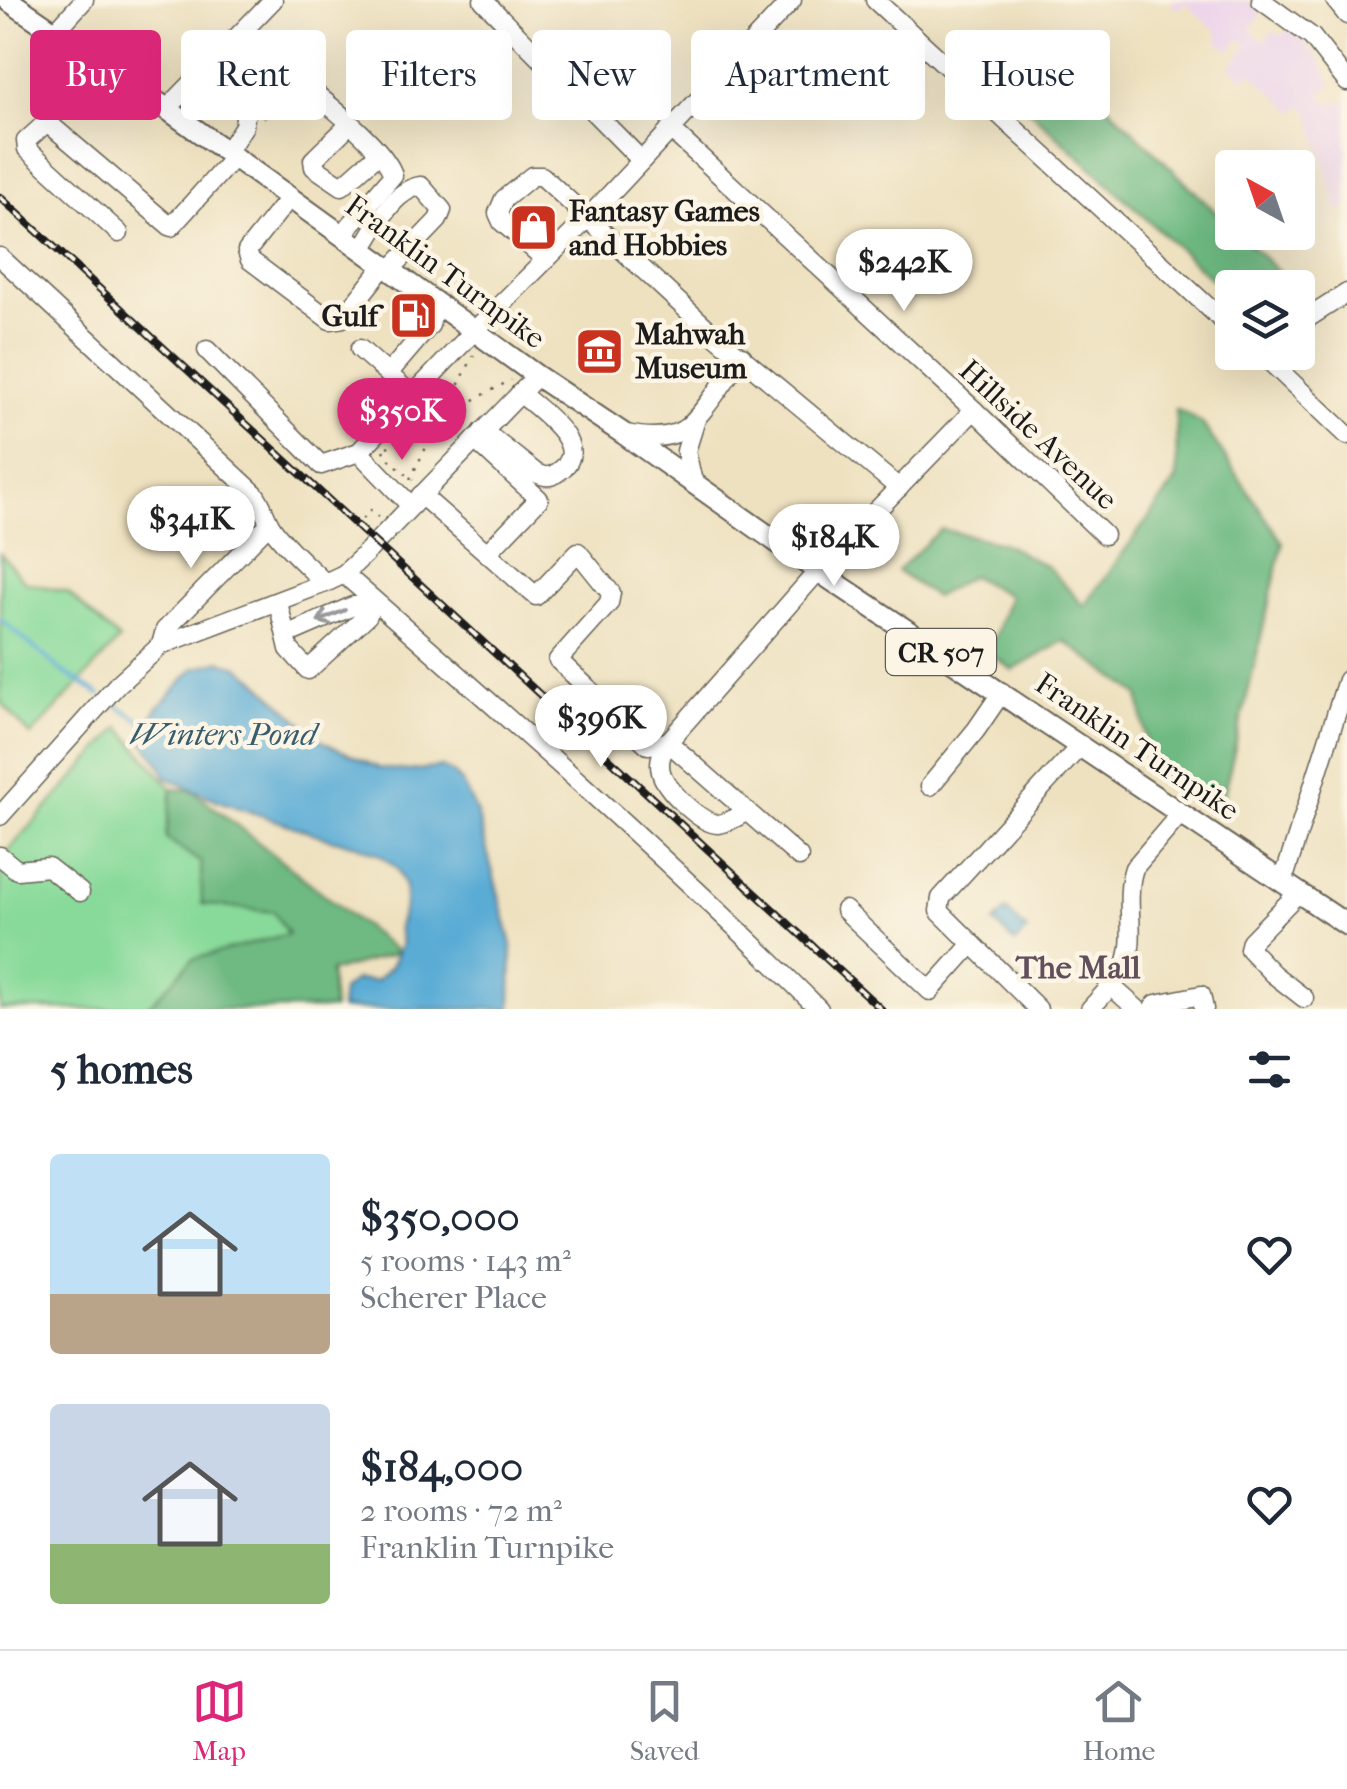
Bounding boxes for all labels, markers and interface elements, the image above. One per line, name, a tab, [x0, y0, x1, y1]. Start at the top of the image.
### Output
chip: Buy	[30, 30, 161, 120]
chip: Rent	[181, 30, 326, 120]
chip: Filters	[346, 30, 512, 120]
chip: New	[532, 30, 671, 120]
chip: Apartment	[691, 30, 925, 120]
chip: House	[945, 30, 1110, 120]
north arrow	[1215, 150, 1315, 250]
map controls	[1215, 150, 1315, 370]
street label: Franklin Turnpike	[338, 188, 552, 356]
place label: Fantasy Games and Hobbies	[569, 194, 760, 263]
shop icon: Fantasy Games and Hobbies	[508, 202, 560, 254]
pin: $242K	[834, 229, 974, 314]
text: $242K	[858, 243, 950, 280]
button: layers	[1215, 270, 1315, 370]
fuel station icon: Gulf	[387, 290, 439, 342]
place label: Gulf	[322, 299, 385, 334]
place label: Mahwah Museum	[635, 317, 748, 386]
museum icon: Mahwah Museum	[574, 325, 626, 377]
street label: Hillside Avenue	[952, 353, 1124, 517]
pin: $350K	[332, 378, 472, 463]
text: $350K	[359, 392, 445, 429]
pin: $341K	[121, 486, 261, 571]
text: $341K	[149, 500, 233, 537]
pin: $184K	[764, 504, 904, 589]
text: $184K	[790, 518, 878, 555]
one-way arrow	[316, 608, 346, 626]
road number: CR 507	[886, 629, 996, 675]
street label: Franklin Turnpike	[1029, 666, 1246, 828]
pin: $396K	[531, 685, 671, 770]
text: $396K	[557, 699, 645, 736]
water label: Winters Pond	[130, 716, 320, 753]
district label: The Mall	[1015, 949, 1140, 986]
icon: filters	[1242, 1042, 1297, 1097]
text: 5 homes	[50, 1045, 193, 1094]
text: $350,000	[360, 1193, 520, 1242]
icon: home	[130, 1194, 250, 1314]
icon: heart	[1242, 1227, 1297, 1282]
text: 5 rooms · 143 m²	[360, 1242, 571, 1279]
text: Scherer Place	[360, 1279, 547, 1316]
text: $184,000	[360, 1443, 523, 1492]
icon: home	[130, 1444, 250, 1564]
icon: heart	[1242, 1477, 1297, 1532]
text: 2 rooms · 72 m²	[360, 1492, 562, 1529]
text: Franklin Turnpike	[360, 1529, 614, 1566]
tab: Map	[192, 1674, 247, 1767]
tab: Saved	[630, 1674, 699, 1767]
tab: Home	[1083, 1674, 1155, 1767]

